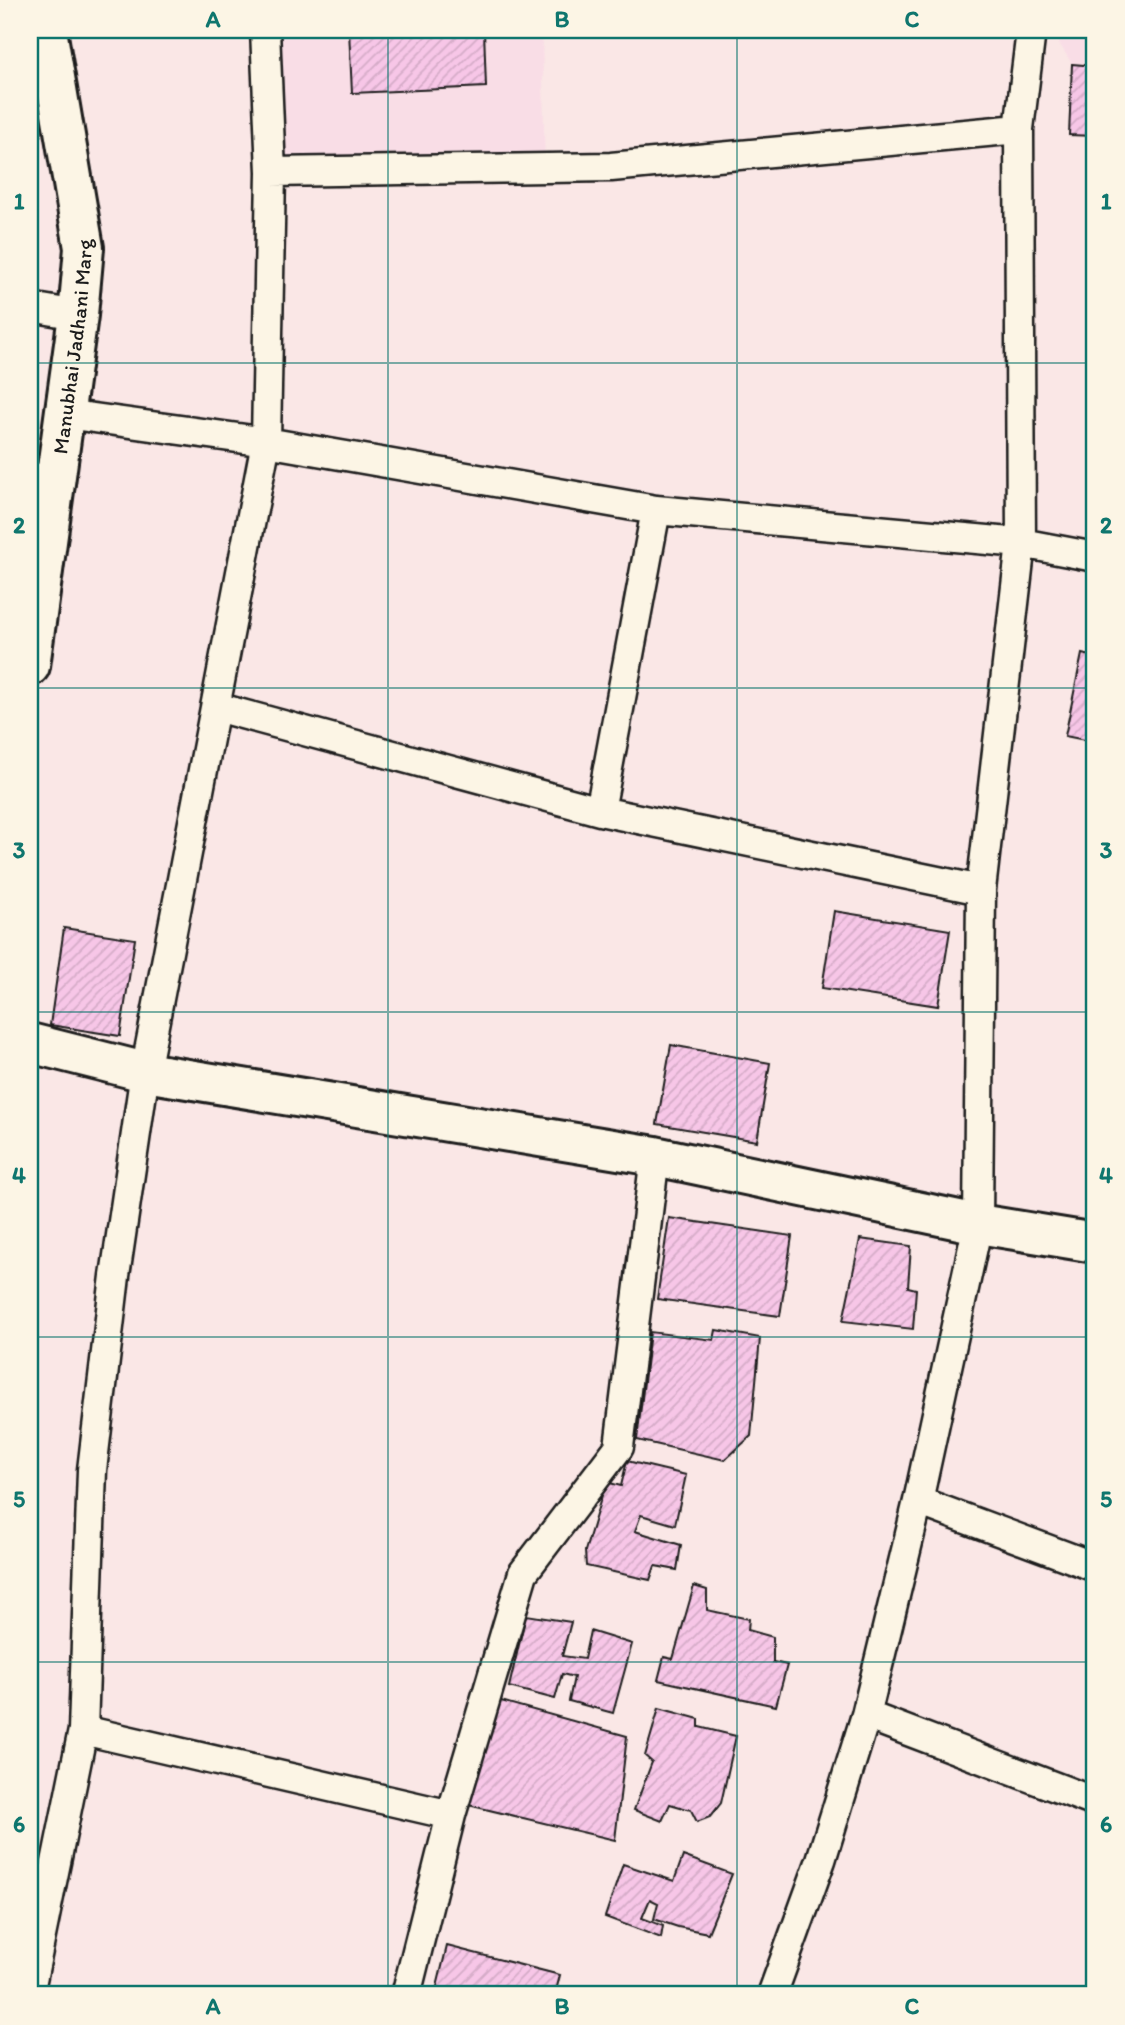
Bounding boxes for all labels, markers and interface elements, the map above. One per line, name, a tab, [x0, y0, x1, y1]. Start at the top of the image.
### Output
text: A	[205, 5, 221, 33]
text: B	[555, 5, 570, 33]
text: C	[905, 5, 920, 33]
text: 1	[14, 187, 25, 215]
text: 1	[1101, 187, 1112, 215]
street label: Manubhai Jadhani Marg	[47, 237, 97, 456]
text: 2	[13, 511, 26, 539]
text: 2	[1100, 511, 1113, 539]
text: 3	[13, 836, 26, 864]
text: 3	[1100, 836, 1113, 864]
text: 4	[12, 1161, 26, 1189]
text: 4	[1099, 1161, 1113, 1189]
text: 5	[13, 1485, 25, 1513]
text: 5	[1100, 1485, 1112, 1513]
text: 6	[13, 1810, 25, 1838]
text: 6	[1100, 1810, 1112, 1838]
text: A	[205, 1992, 221, 2020]
text: B	[555, 1992, 570, 2020]
text: C	[905, 1992, 920, 2020]

